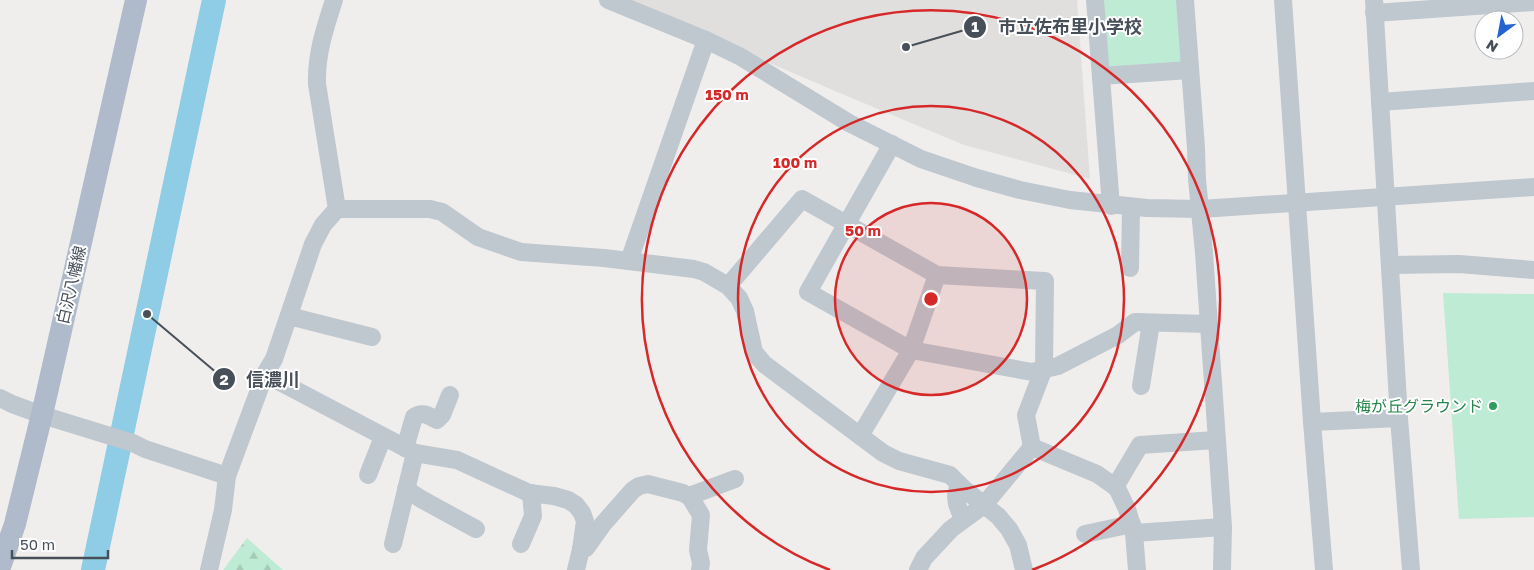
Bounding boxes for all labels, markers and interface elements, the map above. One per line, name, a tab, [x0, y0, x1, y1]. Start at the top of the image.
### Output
callout: 市立佐布里小学校	[963, 10, 1152, 43]
north arrow	[1474, 10, 1524, 60]
text: 市立佐布里小学校	[998, 15, 1142, 37]
text: 1	[971, 17, 979, 35]
text: N	[1483, 36, 1501, 56]
text: 150 m	[705, 85, 749, 103]
text: 100 m	[773, 153, 817, 171]
text: 50 m	[845, 221, 881, 239]
street label: 白沢八幡線	[52, 244, 90, 326]
centre of rings	[922, 290, 940, 308]
callout: 信濃川	[211, 363, 310, 396]
text: 信濃川	[246, 368, 300, 390]
text: 2	[219, 370, 229, 388]
place label: 梅が丘グラウンド	[1355, 396, 1483, 416]
marker: 梅が丘グラウンド	[1487, 400, 1499, 412]
scale bar	[12, 528, 109, 560]
text: 50 m	[20, 535, 55, 553]

